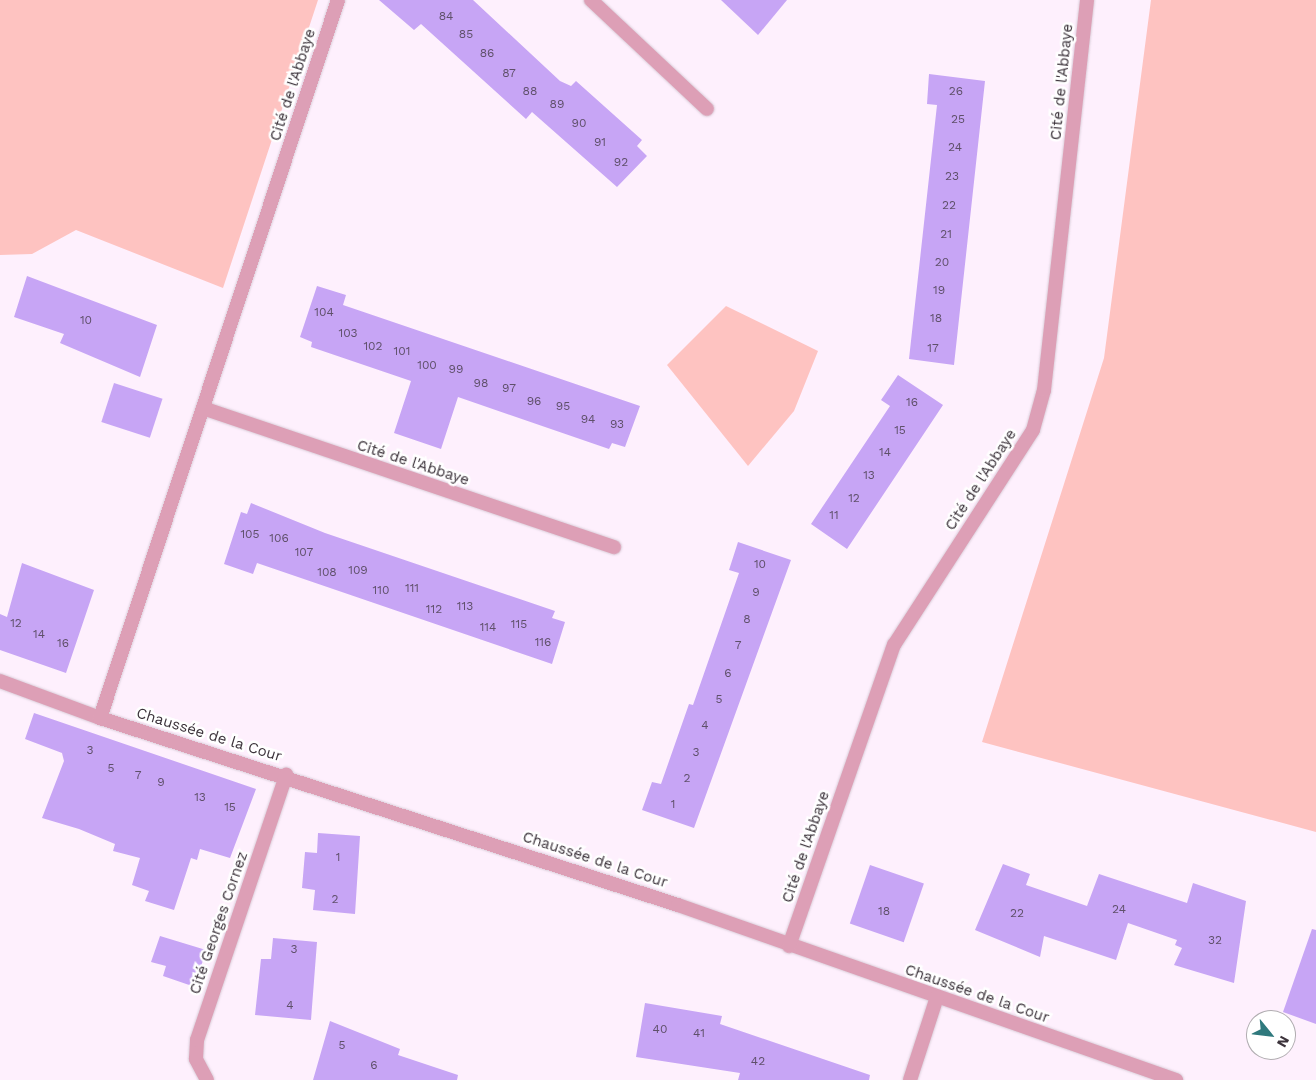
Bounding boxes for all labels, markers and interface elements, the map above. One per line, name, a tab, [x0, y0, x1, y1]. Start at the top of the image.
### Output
house number: 84	[439, 10, 453, 24]
street label: Cité de l'Abbaye	[1047, 23, 1077, 141]
street label: Cité de l'Abbaye	[266, 27, 320, 143]
house number: 85	[459, 28, 473, 42]
house number: 86	[480, 47, 494, 61]
house number: 87	[502, 67, 516, 81]
house number: 88	[523, 85, 537, 99]
house number: 26	[949, 85, 963, 99]
house number: 89	[550, 98, 564, 112]
house number: 25	[951, 113, 965, 127]
house number: 90	[572, 117, 586, 131]
house number: 91	[594, 136, 606, 150]
house number: 24	[948, 141, 962, 155]
house number: 92	[614, 156, 628, 170]
house number: 23	[945, 170, 959, 184]
house number: 22	[942, 199, 956, 213]
house number: 21	[940, 228, 952, 242]
house number: 20	[935, 256, 949, 270]
house number: 19	[933, 284, 945, 298]
house number: 104	[314, 306, 334, 320]
house number: 18	[930, 312, 942, 326]
house number: 10	[80, 314, 92, 328]
house number: 103	[339, 327, 357, 341]
house number: 102	[363, 340, 383, 354]
house number: 17	[927, 342, 939, 356]
house number: 101	[394, 345, 410, 359]
house number: 100	[417, 359, 437, 373]
house number: 99	[449, 363, 463, 377]
house number: 98	[474, 377, 488, 391]
house number: 97	[502, 382, 516, 396]
house number: 96	[527, 395, 541, 409]
house number: 16	[906, 396, 918, 410]
house number: 95	[556, 400, 570, 414]
house number: 94	[581, 413, 595, 427]
house number: 93	[610, 418, 624, 432]
house number: 15	[894, 424, 906, 438]
street label: Cité de l'Abbaye	[942, 426, 1020, 534]
street label: Cité de l'Abbaye	[355, 436, 471, 490]
house number: 14	[879, 446, 891, 460]
house number: 13	[863, 469, 875, 483]
house number: 12	[848, 492, 860, 506]
house number: 11	[829, 509, 839, 523]
house number: 105	[240, 528, 260, 542]
house number: 106	[269, 532, 289, 546]
house number: 107	[295, 546, 313, 560]
house number: 10	[754, 558, 766, 572]
house number: 109	[348, 564, 368, 578]
house number: 108	[317, 566, 337, 580]
house number: 111	[405, 582, 419, 596]
house number: 110	[373, 584, 389, 598]
house number: 9	[752, 586, 760, 600]
house number: 113	[457, 600, 473, 614]
house number: 112	[426, 603, 442, 617]
house number: 8	[743, 613, 751, 627]
house number: 12	[10, 617, 22, 631]
house number: 115	[511, 618, 527, 632]
house number: 114	[480, 621, 496, 635]
house number: 14	[33, 628, 45, 642]
house number: 116	[535, 636, 551, 650]
house number: 16	[57, 637, 69, 651]
house number: 7	[735, 639, 741, 653]
house number: 6	[724, 667, 732, 681]
house number: 5	[716, 693, 722, 707]
street label: Chaussée de la Cour	[134, 704, 284, 766]
house number: 4	[701, 719, 709, 733]
house number: 3	[87, 744, 93, 758]
house number: 3	[693, 746, 699, 760]
house number: 5	[108, 762, 114, 776]
house number: 7	[135, 769, 141, 783]
house number: 2	[684, 772, 690, 786]
house number: 9	[157, 776, 165, 790]
street label: Cité de l'Abbaye	[778, 789, 834, 905]
house number: 13	[194, 791, 206, 805]
house number: 1	[671, 798, 675, 812]
house number: 15	[224, 801, 236, 815]
street label: Chaussée de la Cour	[520, 828, 670, 892]
street label: Cité Georges Cornez	[186, 849, 252, 997]
house number: 1	[336, 851, 340, 865]
house number: 2	[332, 893, 338, 907]
house number: 24	[1112, 903, 1126, 917]
house number: 18	[878, 905, 890, 919]
house number: 22	[1010, 907, 1024, 921]
house number: 32	[1208, 934, 1222, 948]
house number: 3	[291, 943, 297, 957]
street label: Chaussée de la Cour	[902, 961, 1052, 1027]
house number: 4	[286, 999, 294, 1013]
north arrow	[1246, 1010, 1296, 1060]
house number: 40	[653, 1023, 667, 1037]
house number: 41	[693, 1027, 705, 1041]
text: N	[1274, 1033, 1293, 1050]
house number: 5	[339, 1039, 345, 1053]
house number: 42	[751, 1055, 765, 1069]
house number: 6	[370, 1059, 378, 1073]

